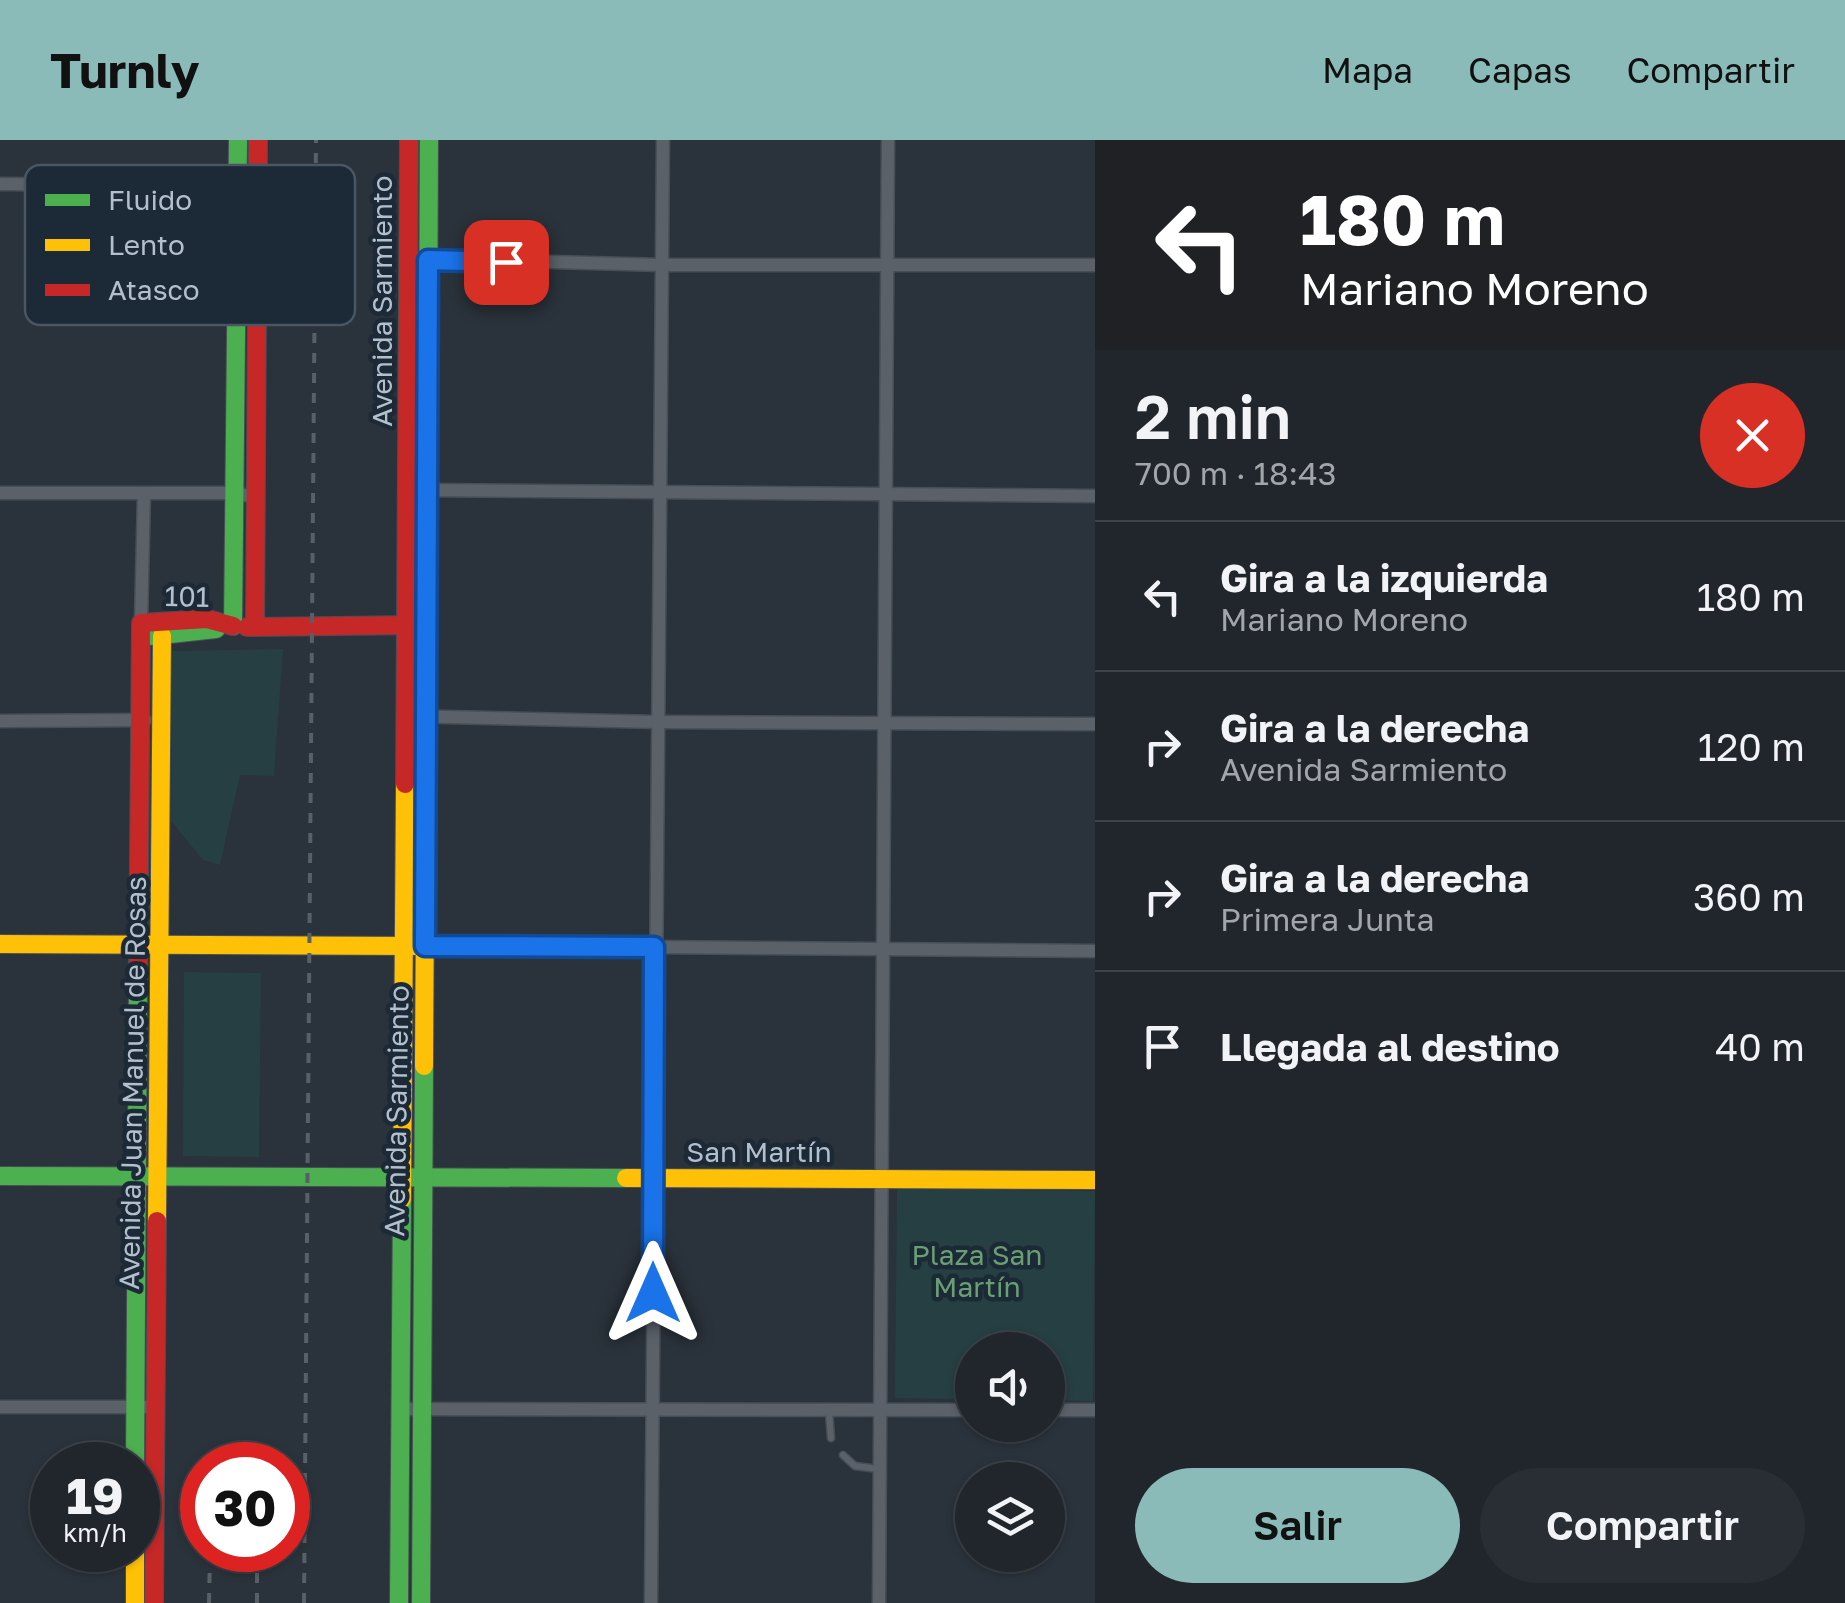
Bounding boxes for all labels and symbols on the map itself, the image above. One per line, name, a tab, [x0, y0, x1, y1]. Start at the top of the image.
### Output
legend	[25, 165, 355, 325]
street label: Avenida Sarmiento	[365, 175, 398, 427]
text: Fluido	[108, 183, 192, 216]
pin	[464, 220, 549, 305]
text: Lento	[108, 228, 185, 261]
text: Atasco	[108, 273, 200, 306]
street label: 101	[164, 579, 210, 613]
street label: Avenida Juan Manuel de Rosas	[112, 876, 152, 1290]
street label: Avenida Sarmiento	[377, 985, 415, 1237]
street label: San Martín	[686, 1135, 832, 1168]
park label: Plaza San Martín	[911, 1238, 1043, 1303]
position arrow	[601, 1241, 705, 1345]
speed limit sign: 30	[180, 1442, 310, 1572]

